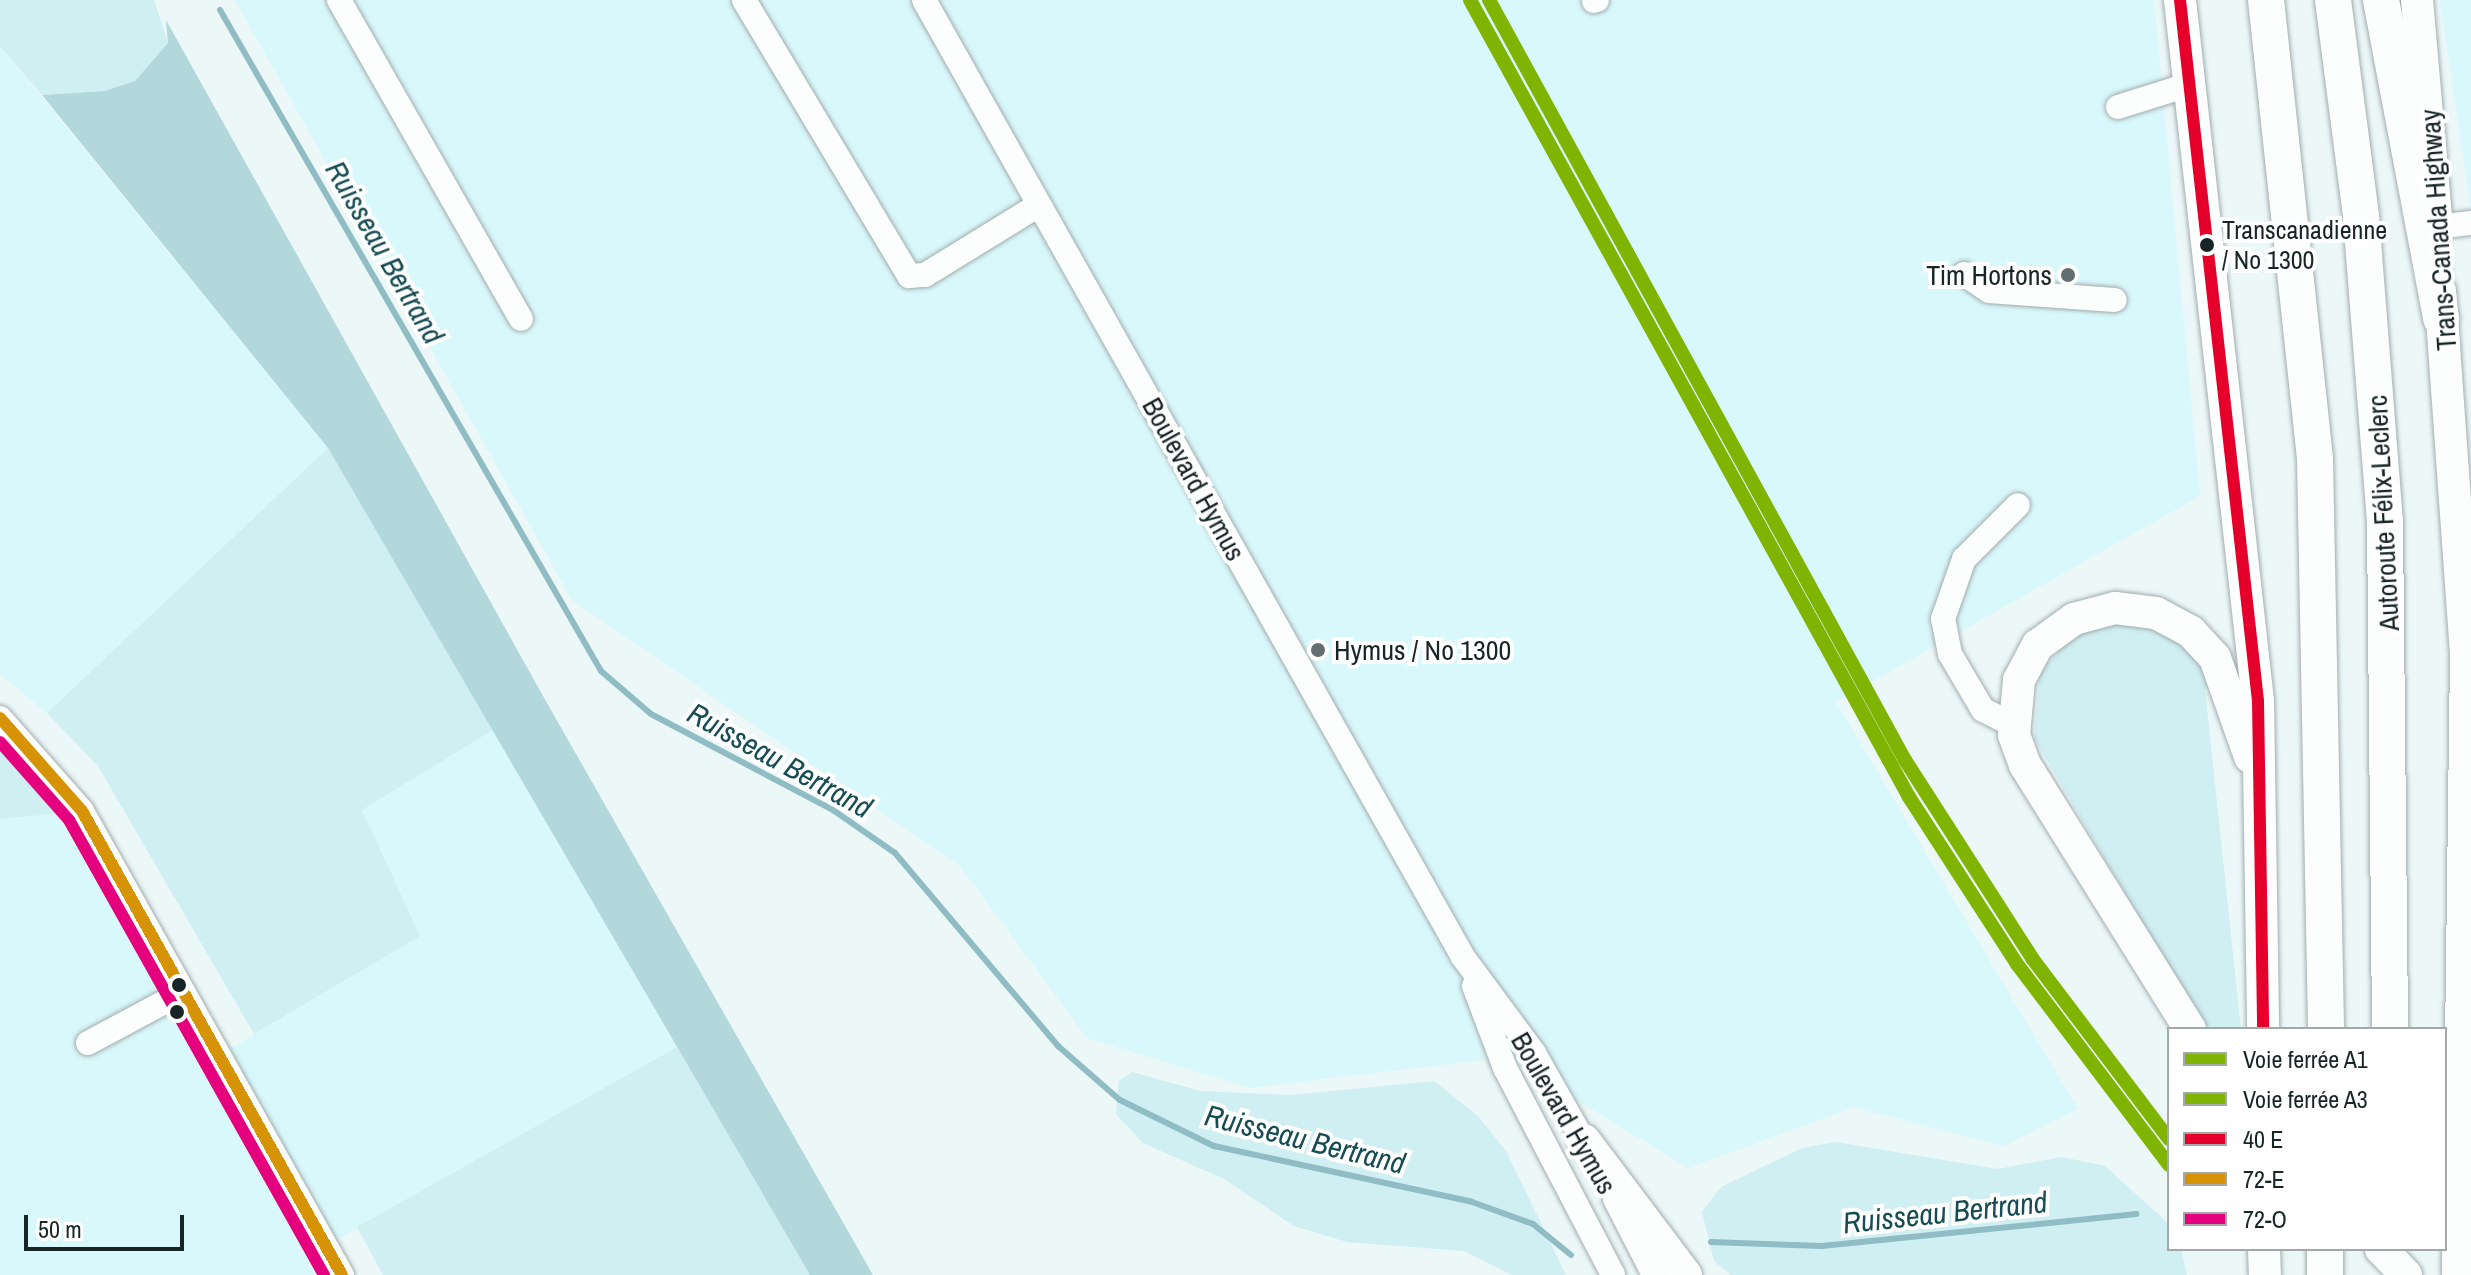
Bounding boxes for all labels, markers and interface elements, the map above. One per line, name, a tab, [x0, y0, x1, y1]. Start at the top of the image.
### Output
street label: Trans-Canada Highway	[2413, 108, 2463, 352]
water label: Ruisseau Bertrand	[318, 154, 452, 350]
place label: Transcanadienne / No 1300	[2222, 214, 2387, 276]
marker: Transcanadienne / No 1300	[2199, 237, 2215, 253]
place label: Tim Hortons	[1926, 258, 2052, 292]
marker: Tim Hortons	[2059, 266, 2077, 284]
street label: Boulevard Hymus	[1135, 392, 1253, 566]
street label: Autoroute Félix-Leclerc	[2360, 394, 2406, 632]
place label: Hymus / No 1300	[1334, 633, 1511, 667]
marker: Hymus / No 1300	[1309, 641, 1327, 659]
water label: Ruisseau Bertrand	[682, 695, 878, 825]
unlabelled marker	[171, 977, 187, 993]
unlabelled marker	[169, 1004, 185, 1020]
street label: Boulevard Hymus	[1504, 1026, 1624, 1200]
legend	[2167, 1027, 2447, 1251]
text: Voie ferrée A1	[2243, 1043, 2368, 1075]
text: Voie ferrée A3	[2243, 1083, 2368, 1115]
water label: Ruisseau Bertrand	[1201, 1097, 1409, 1181]
text: 40 E	[2243, 1123, 2284, 1155]
text: 72-E	[2243, 1163, 2285, 1195]
water label: Ruisseau Bertrand	[1841, 1183, 2049, 1241]
scale bar	[28, 1199, 188, 1249]
text: 72-O	[2243, 1203, 2287, 1235]
text: 50 m	[38, 1213, 82, 1245]

